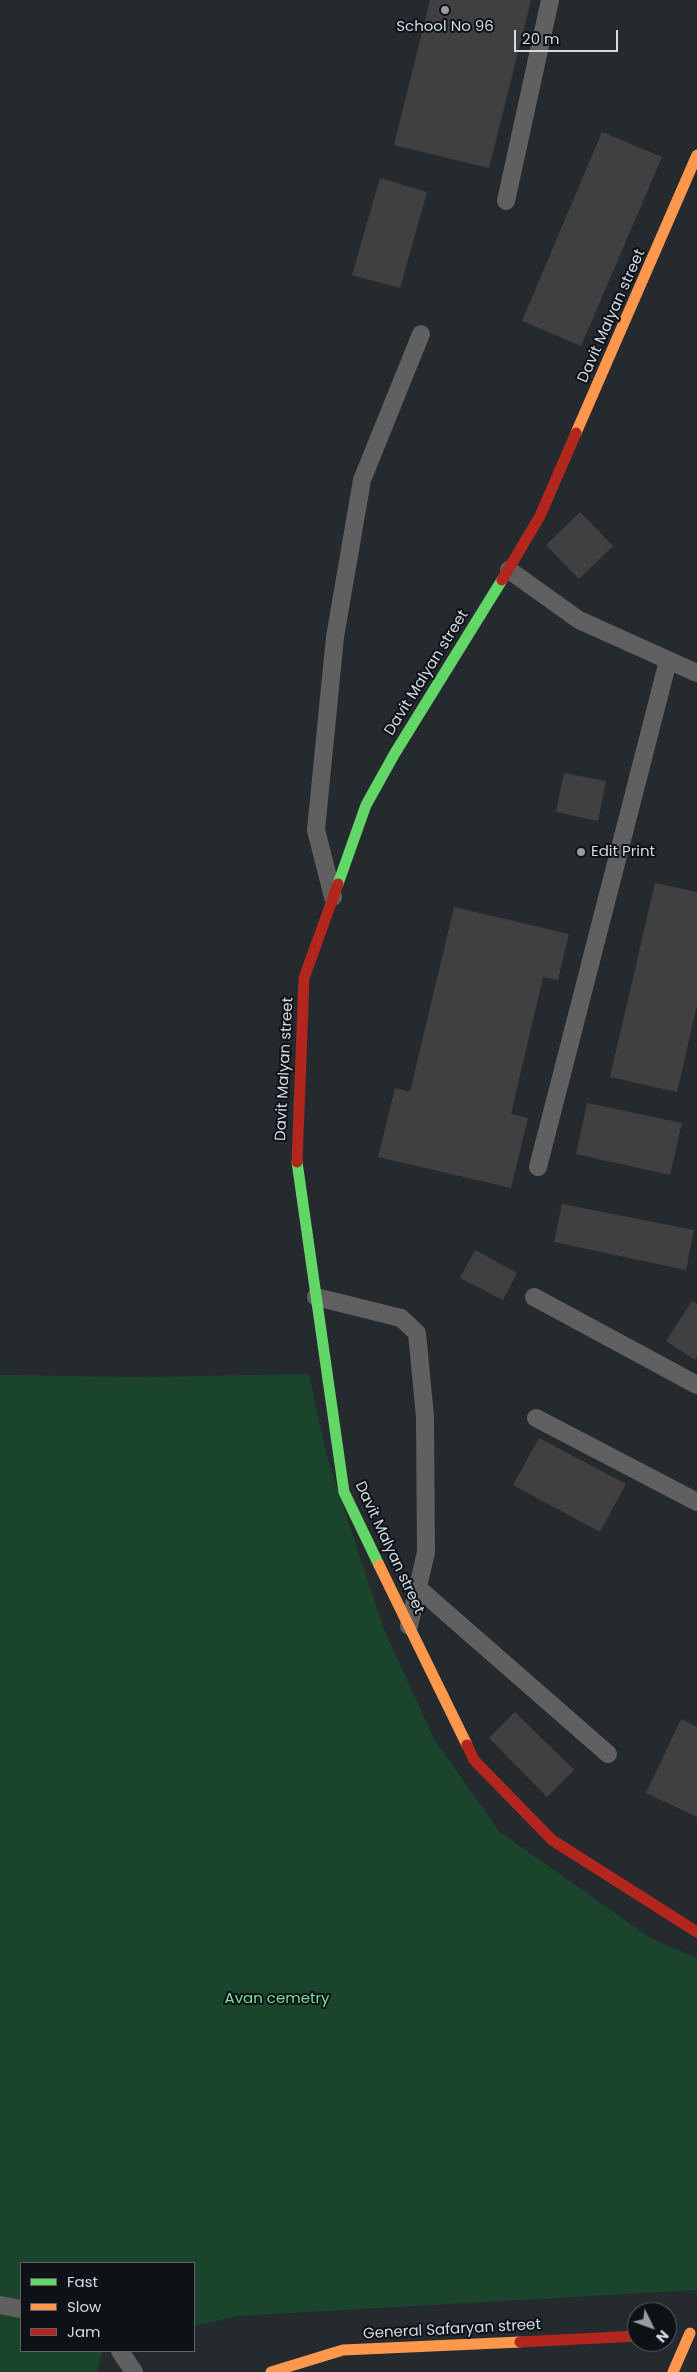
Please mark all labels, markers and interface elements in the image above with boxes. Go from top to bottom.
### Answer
marker: School No 96 [439,4,451,16]
place label: School No 96 [396,18,494,36]
scale bar [517,20,621,52]
text: 20 m [522,28,560,49]
street label: Davit Malyan street [574,246,650,386]
street label: Davit Malyan street [381,607,473,739]
place label: Edit Print [591,843,655,861]
marker: Edit Print [575,846,587,858]
street label: Davit Malyan street [272,997,298,1141]
street label: Davit Malyan street [350,1479,428,1617]
park label: Avan cemetry [225,1990,329,2008]
legend [20,2262,195,2352]
text: Fast [67,2271,98,2292]
text: Slow [67,2296,101,2317]
north arrow [627,2302,677,2352]
street label: General Safaryan street [363,2316,541,2344]
text: Jam [67,2321,101,2342]
text: N [651,2326,673,2347]

